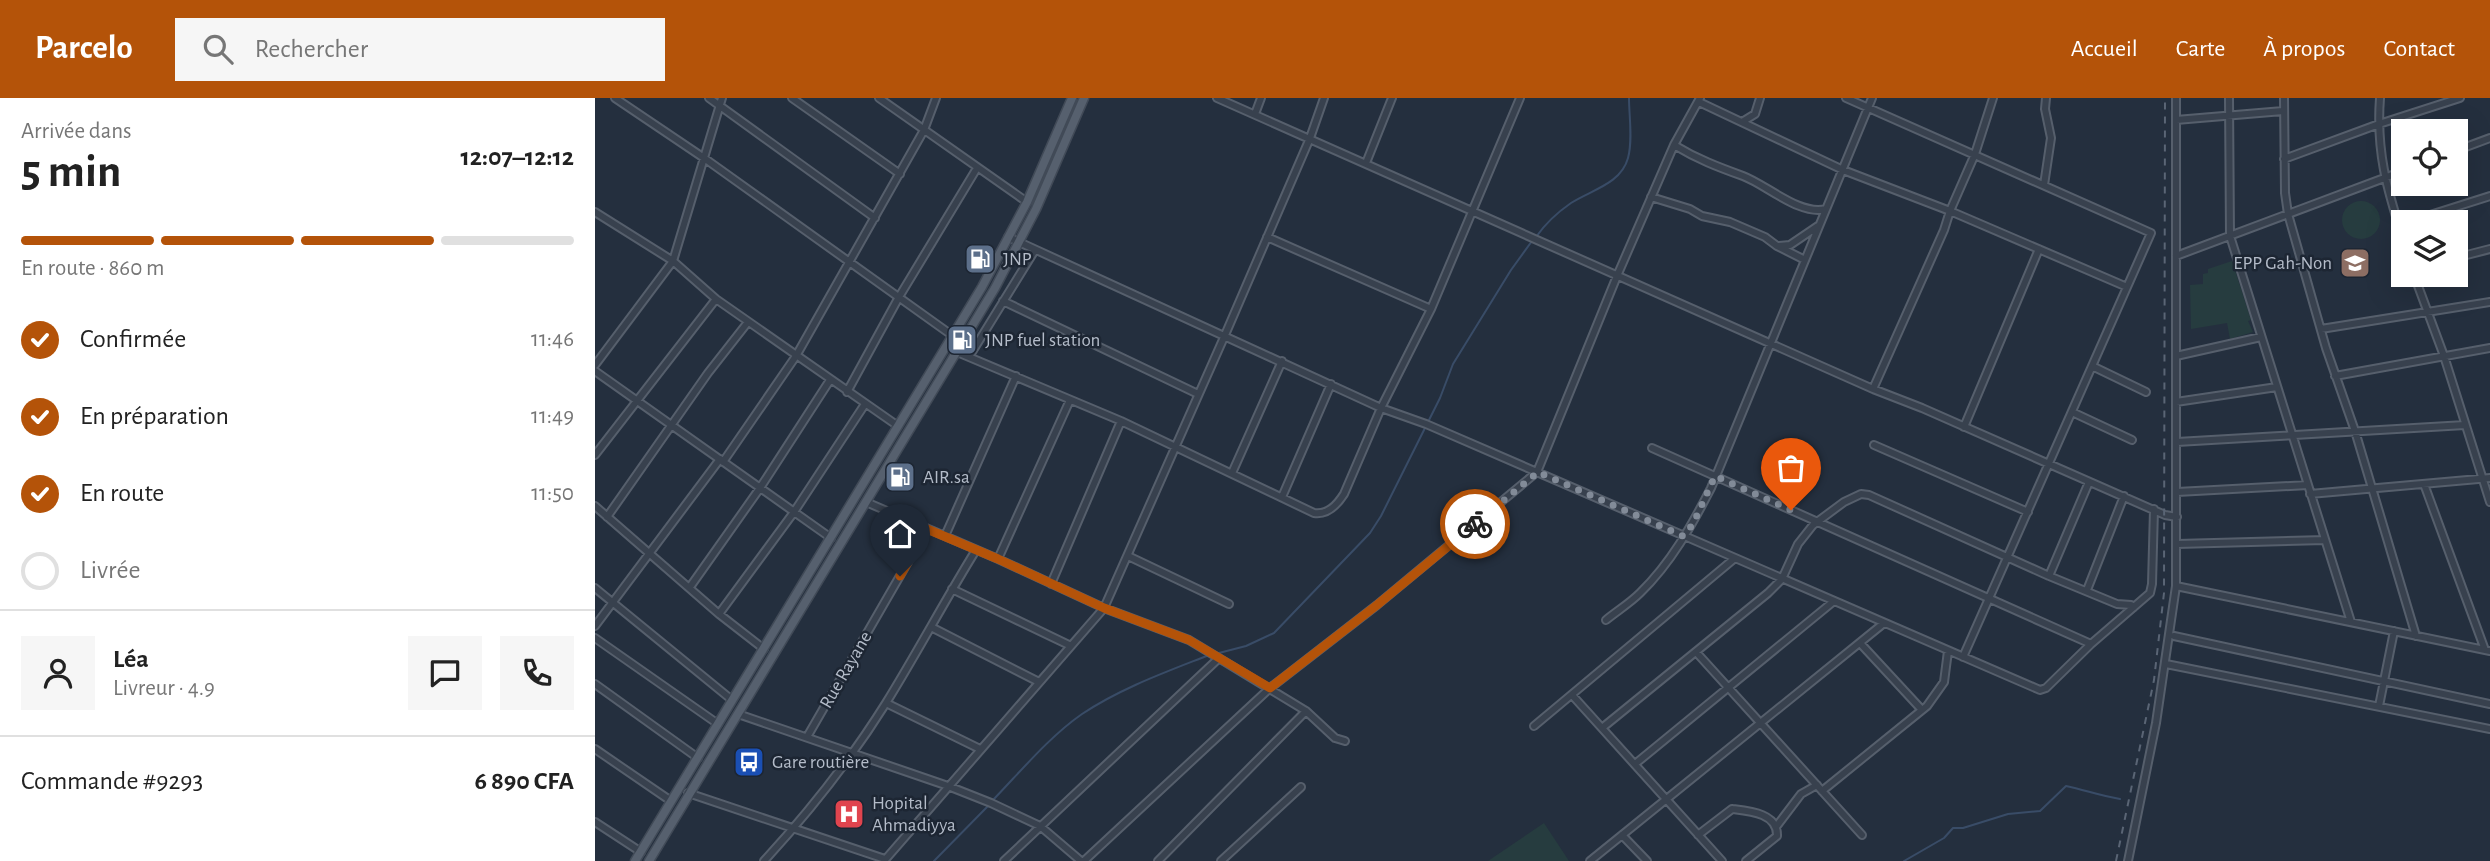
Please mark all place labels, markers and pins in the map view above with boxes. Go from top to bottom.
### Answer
fuel station icon: JNP [963,242,997,276]
school or university icon: EPP Gah-Non [2338,246,2372,280]
place label: JNP [1003,250,1032,269]
place label: EPP Gah-Non [2233,254,2332,273]
fuel station icon: JNP fuel station [945,323,979,357]
place label: JNP fuel station [985,331,1100,350]
pin [1761,438,1821,510]
fuel station icon: AIR.sa [883,460,917,494]
place label: AIR.sa [923,468,970,487]
pin [870,504,930,576]
bus stop icon: Gare routière [732,745,766,779]
place label: Gare routière [772,753,869,772]
place label: Hopital Ahmadiyya [872,794,956,835]
hospital icon: Hopital Ahmadiyya [832,797,866,831]

